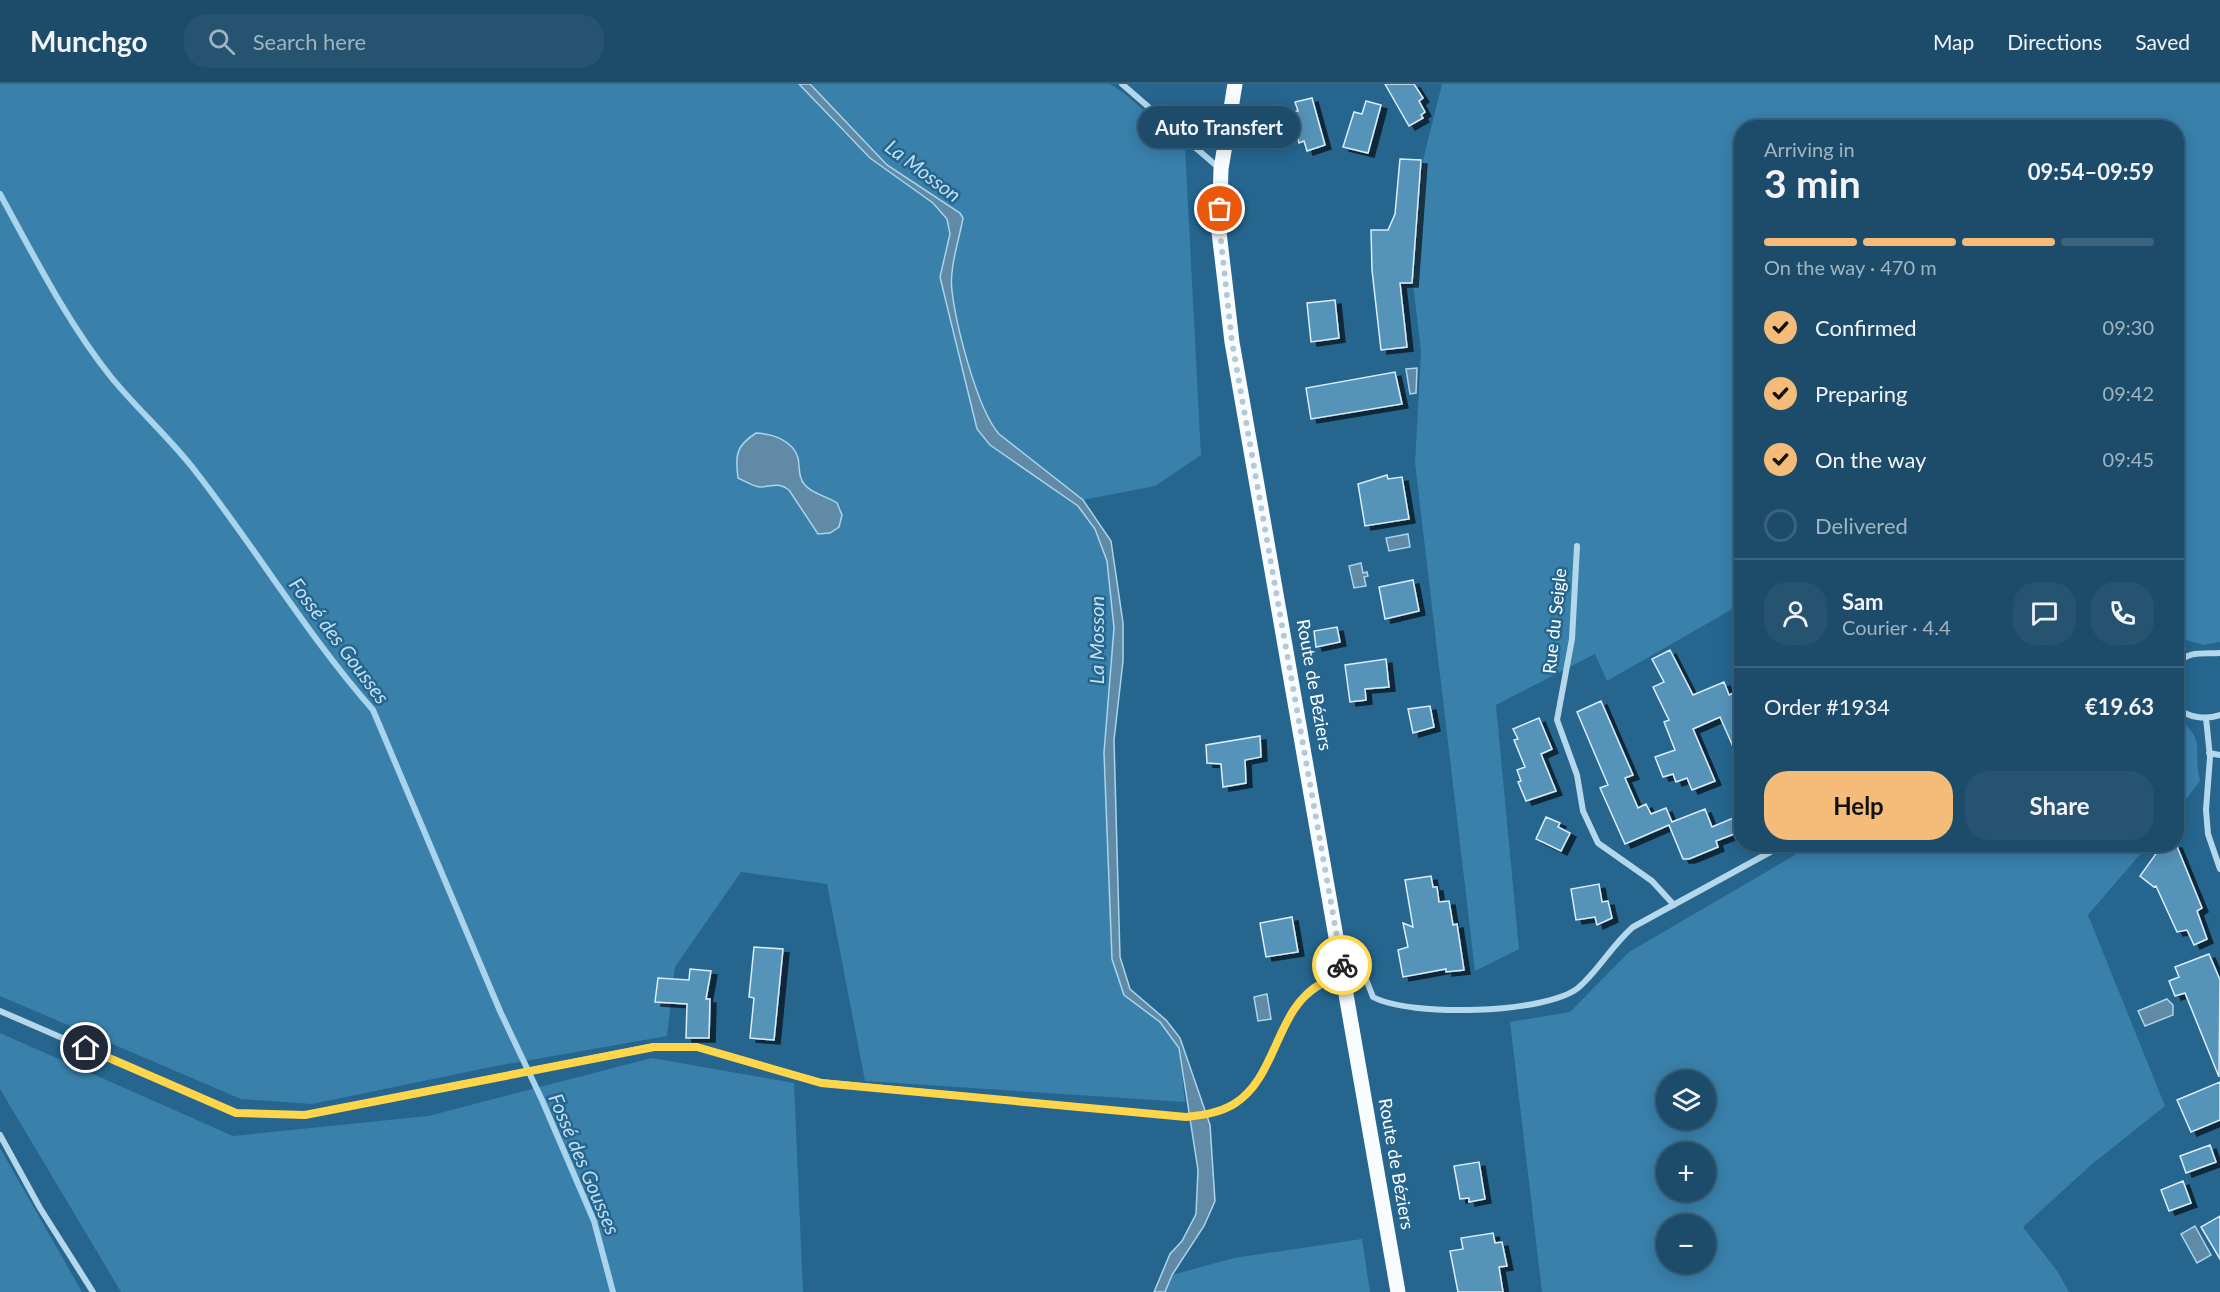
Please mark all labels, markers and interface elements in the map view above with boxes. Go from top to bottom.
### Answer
search box [184,14,604,68]
text: Munchgo [30,24,148,58]
icon: search [205,25,238,58]
text: Search here [253,28,366,55]
text: Map [1933,29,1974,54]
text: Directions [2007,29,2102,54]
text: Saved [2135,29,2190,54]
callout: Auto Transfert [1139,107,1301,149]
text: Auto Transfert [1155,115,1283,139]
water label: La Mosson [881,134,966,206]
text: Arriving in [1764,137,1855,161]
text: 09:54–09:59 [2028,158,2154,185]
text: 3 min [1764,160,1861,206]
pin [1194,183,1245,234]
icon: bag [1203,192,1236,225]
text: On the way · 470 m [1764,255,1937,279]
icon: check [1764,311,1797,344]
text: Confirmed [1815,314,1917,341]
text: 09:30 [2103,315,2154,339]
icon: check [1764,377,1797,410]
text: Preparing [1815,380,1907,407]
text: 09:42 [2103,381,2154,405]
icon: check [1764,443,1797,476]
text: On the way [1815,446,1926,473]
text: 09:45 [2103,447,2154,471]
text: Delivered [1815,512,1908,539]
street label: Rue du Seigle [1538,567,1571,675]
water label: Fossé des Gousses [285,573,395,708]
button: person [1764,582,1827,645]
button: chat [2013,582,2076,645]
button: phone [2091,582,2154,645]
text: Sam [1842,588,1884,615]
water label: La Mosson [1084,596,1108,684]
text: Courier · 4.4 [1842,615,1951,639]
street label: Route de Béziers [1293,617,1337,752]
text: Order #1934 [1764,693,1890,720]
text: €19.63 [2085,693,2154,720]
button: Help [1764,771,1953,840]
button: Share [1965,771,2154,840]
courier [1312,935,1372,995]
icon: bike [1326,949,1359,982]
pin [60,1022,111,1073]
icon: home [69,1031,102,1064]
map controls [1656,1070,1716,1274]
button: layers [1656,1070,1716,1130]
water label: Fossé des Gousses [544,1089,626,1238]
street label: Route de Béziers [1375,1096,1419,1231]
button: + [1656,1142,1716,1202]
button: − [1656,1214,1716,1274]

